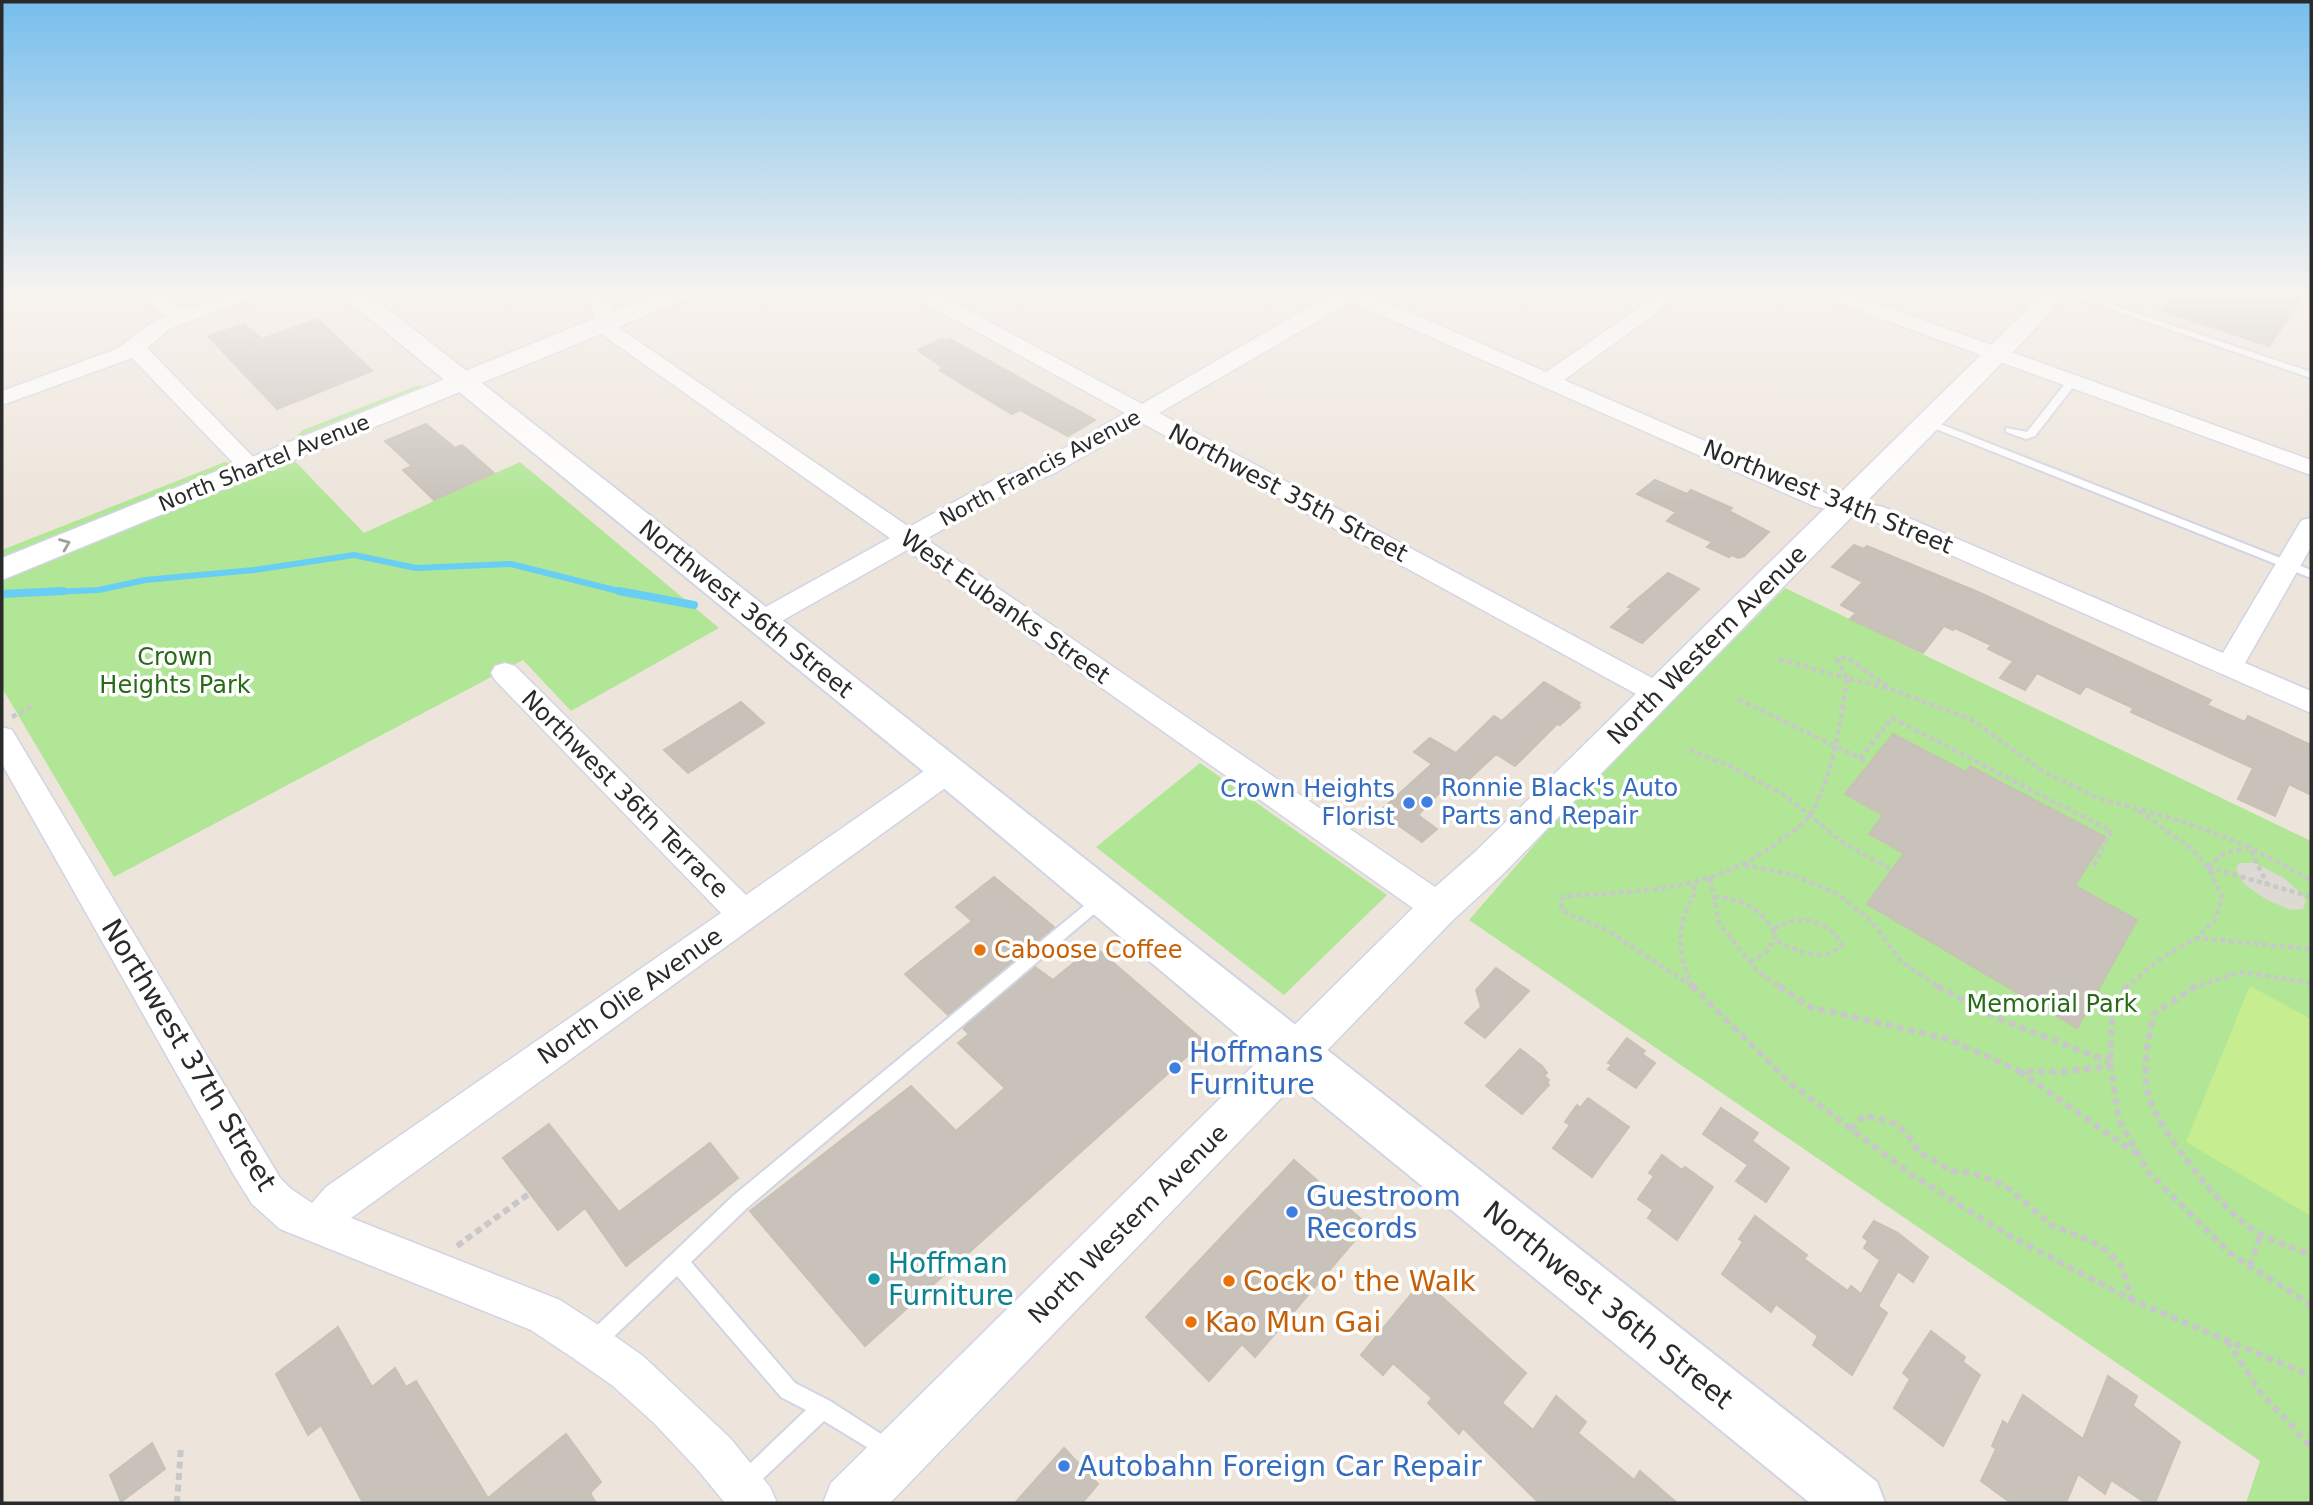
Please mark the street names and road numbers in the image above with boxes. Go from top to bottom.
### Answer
street label: North Francis Avenue [936,405,1144,531]
street label: North Shartel Avenue [155,410,373,516]
street label: Northwest 35th Street [1164,418,1412,568]
street label: Northwest 34th Street [1699,434,1957,560]
street label: Northwest 36th Street [634,514,858,704]
street label: West Eubanks Street [895,524,1115,690]
street label: North Western Avenue [1602,540,1812,750]
street label: Northwest 36th Terrace [516,685,734,903]
street label: Northwest 37th Street [95,913,283,1197]
street label: North Olie Avenue [532,922,728,1070]
street label: North Western Avenue [1023,1119,1233,1329]
street label: Northwest 36th Street [1477,1194,1739,1416]

